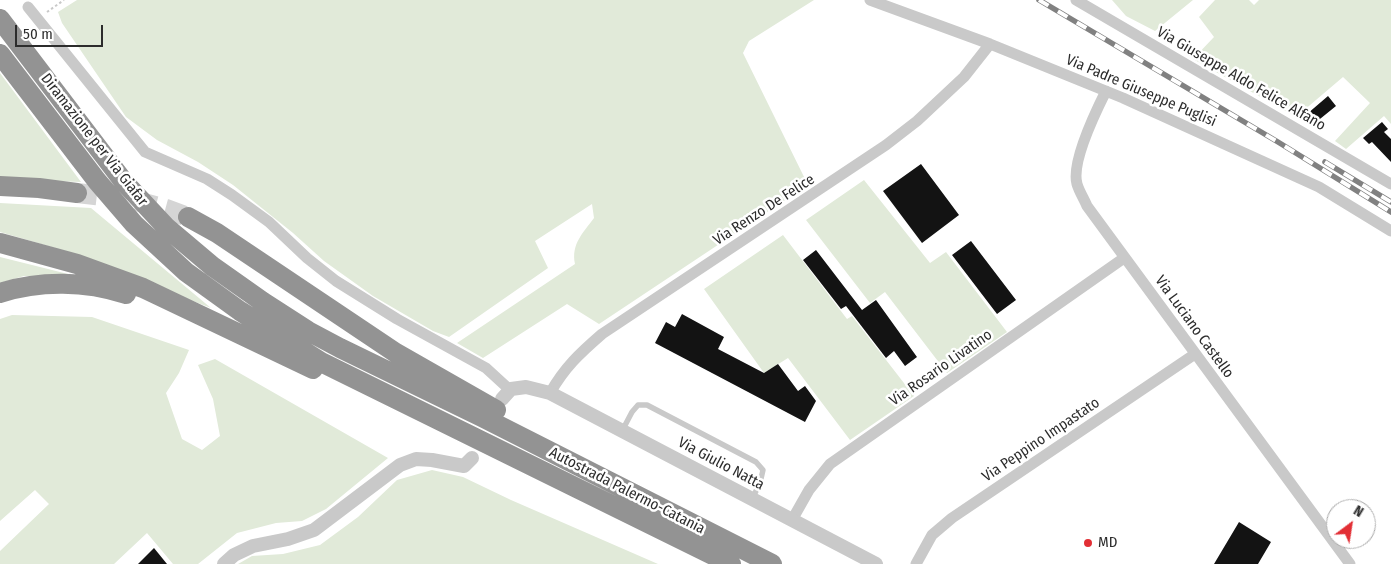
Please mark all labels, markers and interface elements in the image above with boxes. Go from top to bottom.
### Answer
scale bar [18,15,105,47]
street label: Via Giuseppe Aldo Felice Alfano [1153,23,1329,135]
text: 50 m [23,25,53,43]
street label: Via Padre Giuseppe Puglisi [1063,51,1219,131]
street label: Diramazione per Via Giafar [37,70,151,210]
street label: Via Renzo De Felice [710,171,818,249]
street label: Via Luciano Castello [1151,272,1237,382]
street label: Via Rosario Livatino [886,326,996,410]
street label: Via Peppino Impastato [979,394,1103,486]
street label: Via Giulio Natta [675,434,767,494]
street label: Autostrada Palermo-Catania [546,444,708,538]
north arrow [1326,499,1376,549]
text: N [1350,502,1366,521]
place label: MD [1098,534,1117,552]
marker: MD [1082,537,1094,549]

